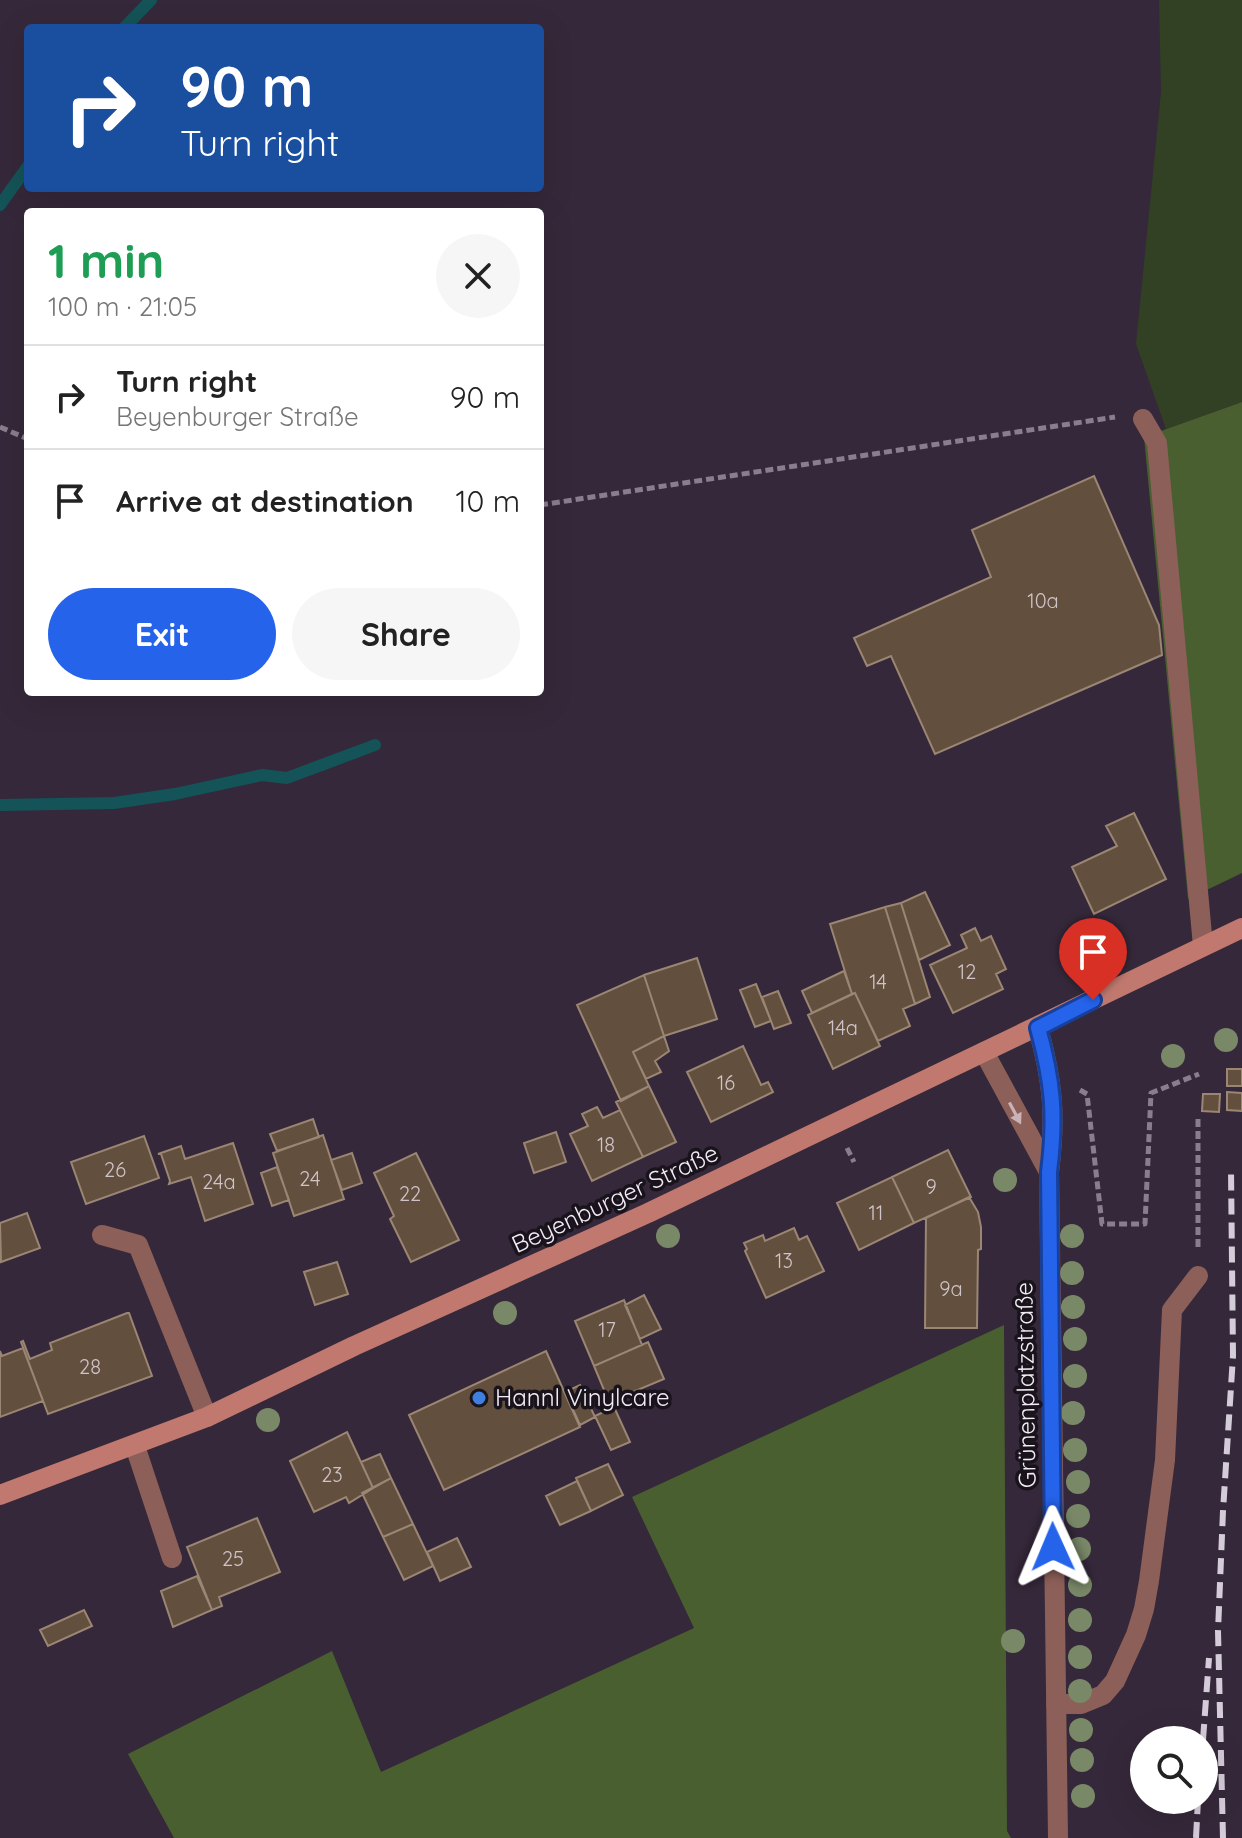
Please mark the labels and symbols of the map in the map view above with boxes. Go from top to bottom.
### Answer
house number: 10a [1027,588,1059,613]
pin [1059,918,1127,1000]
house number: 12 [958,959,976,984]
house number: 14 [869,969,887,994]
house number: 14a [828,1015,858,1040]
house number: 16 [717,1070,735,1095]
one-way arrow [1008,1101,1022,1124]
house number: 18 [597,1132,615,1157]
street label: Beyenburger Straße [507,1137,722,1259]
house number: 26 [104,1157,126,1182]
house number: 24 [299,1166,321,1191]
house number: 24a [202,1169,236,1194]
house number: 9 [925,1174,937,1199]
house number: 22 [399,1181,421,1206]
house number: 11 [869,1200,883,1225]
house number: 13 [775,1248,793,1273]
house number: 9a [939,1276,963,1301]
street label: Grünenplatzstraße [1008,1282,1042,1488]
house number: 17 [598,1317,616,1342]
house number: 28 [79,1354,101,1379]
place label: Hannl Vinylcare [495,1382,670,1412]
marker: Hannl Vinylcare [470,1389,488,1407]
house number: 23 [321,1462,343,1487]
position arrow [1011,1505,1095,1589]
house number: 25 [222,1546,244,1571]

